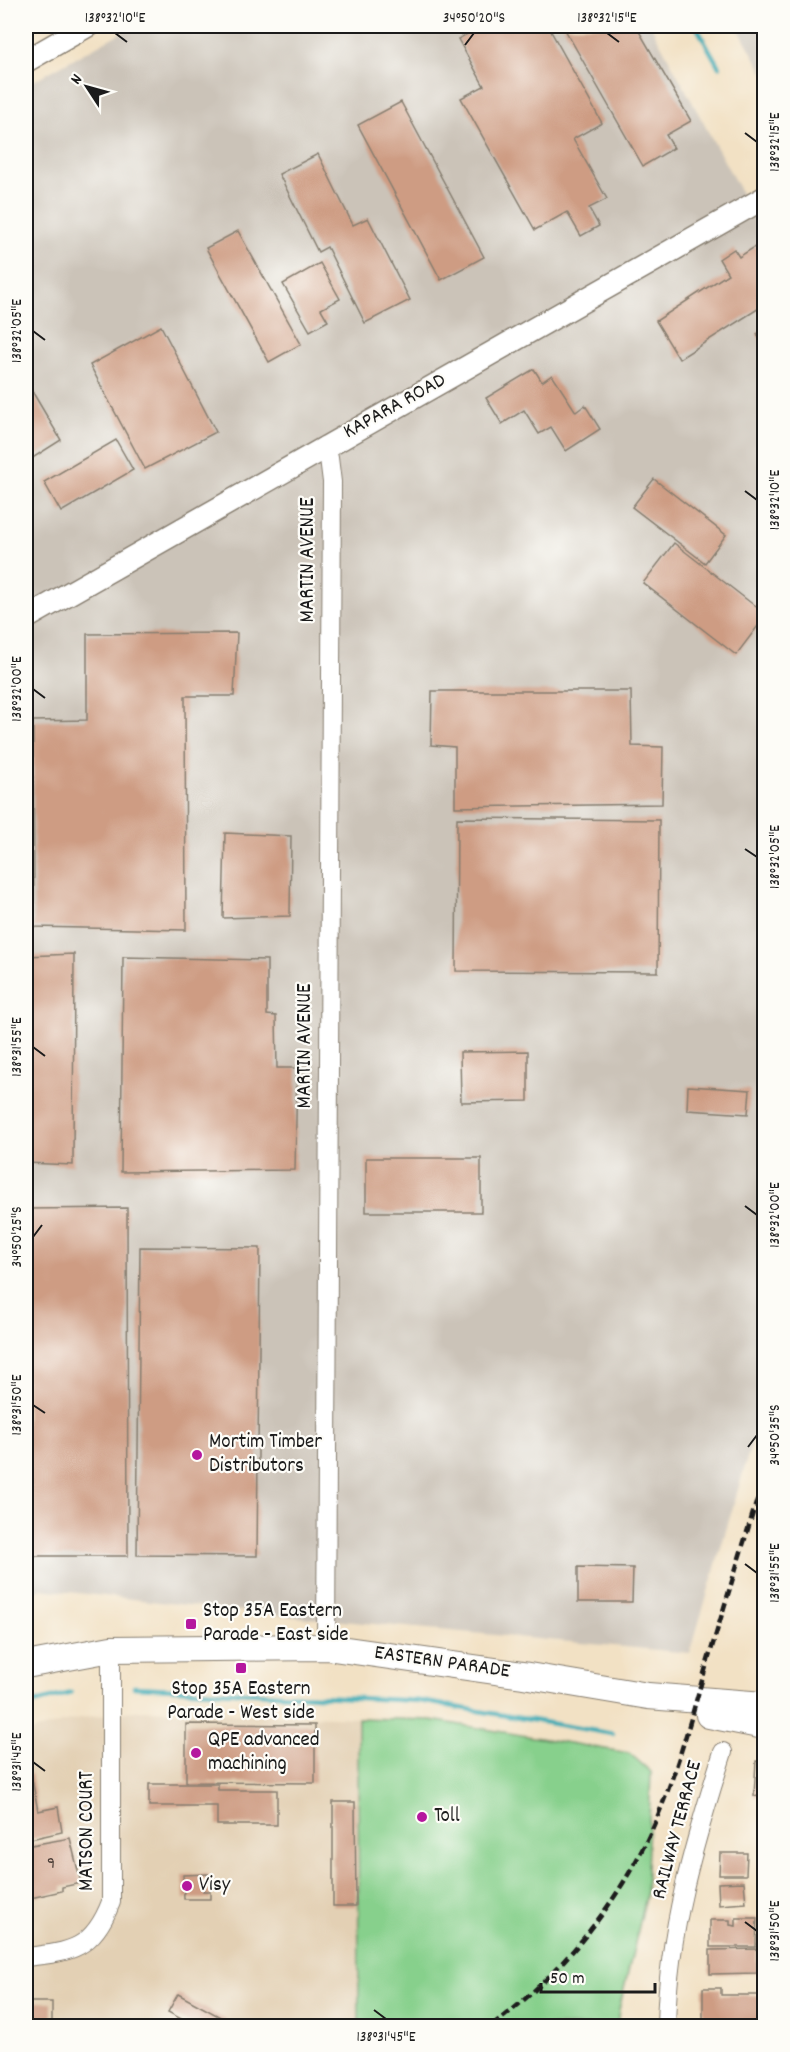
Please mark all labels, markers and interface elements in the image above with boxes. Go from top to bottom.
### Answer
text: 138°32'10"E [85,8,145,30]
text: 34°50'20"S [443,8,505,30]
text: 138°32'15"E [577,8,637,30]
north arrow [57,57,117,117]
text: N [65,70,89,90]
text: 138°32'15"E [765,112,787,172]
text: 138°32'05"E [7,299,29,363]
street label: KAPARA ROAD [338,366,452,448]
text: 138°32'10"E [765,470,787,530]
street label: MARTIN AVENUE [294,497,324,623]
text: 138°32'00"E [7,656,29,722]
text: 138°32'05"E [765,825,787,889]
street label: MARTIN AVENUE [291,983,321,1109]
text: 138°31'55"E [7,1017,29,1077]
text: 138°32'00"E [765,1182,787,1248]
text: 34°50'25"S [7,1206,29,1268]
text: 138°31'50"E [7,1374,29,1435]
text: 34°50'35"S [765,1404,787,1466]
place label: Mortim Timber Distributors [209,1428,322,1482]
marker: Mortim Timber Distributors [190,1448,204,1462]
text: 138°31'55"E [765,1543,787,1603]
place label: Stop 35A Eastern Parade - East side [203,1597,348,1651]
marker: Stop 35A Eastern Parade - East side [184,1617,198,1631]
street label: EASTERN PARADE [372,1639,512,1687]
marker: Stop 35A Eastern Parade - West side [234,1661,248,1675]
place label: Stop 35A Eastern Parade - West side [167,1675,315,1729]
place label: QPE advanced machining [208,1726,320,1780]
text: 138°31'45"E [7,1732,29,1792]
marker: QPE advanced machining [189,1746,203,1760]
street label: RAILWAY TERRACE [645,1757,711,1903]
street label: MATSON COURT [73,1770,103,1891]
place label: Toll [434,1802,460,1832]
marker: Toll [415,1810,429,1824]
house number: 9 [47,1852,55,1877]
place label: Visy [199,1871,231,1901]
marker: Visy [180,1879,194,1893]
text: 138°31'50"E [765,1900,787,1961]
scale bar [541,1956,655,1994]
text: 50 m [550,1967,585,1992]
text: 138°31'45"E [357,2027,416,2049]

